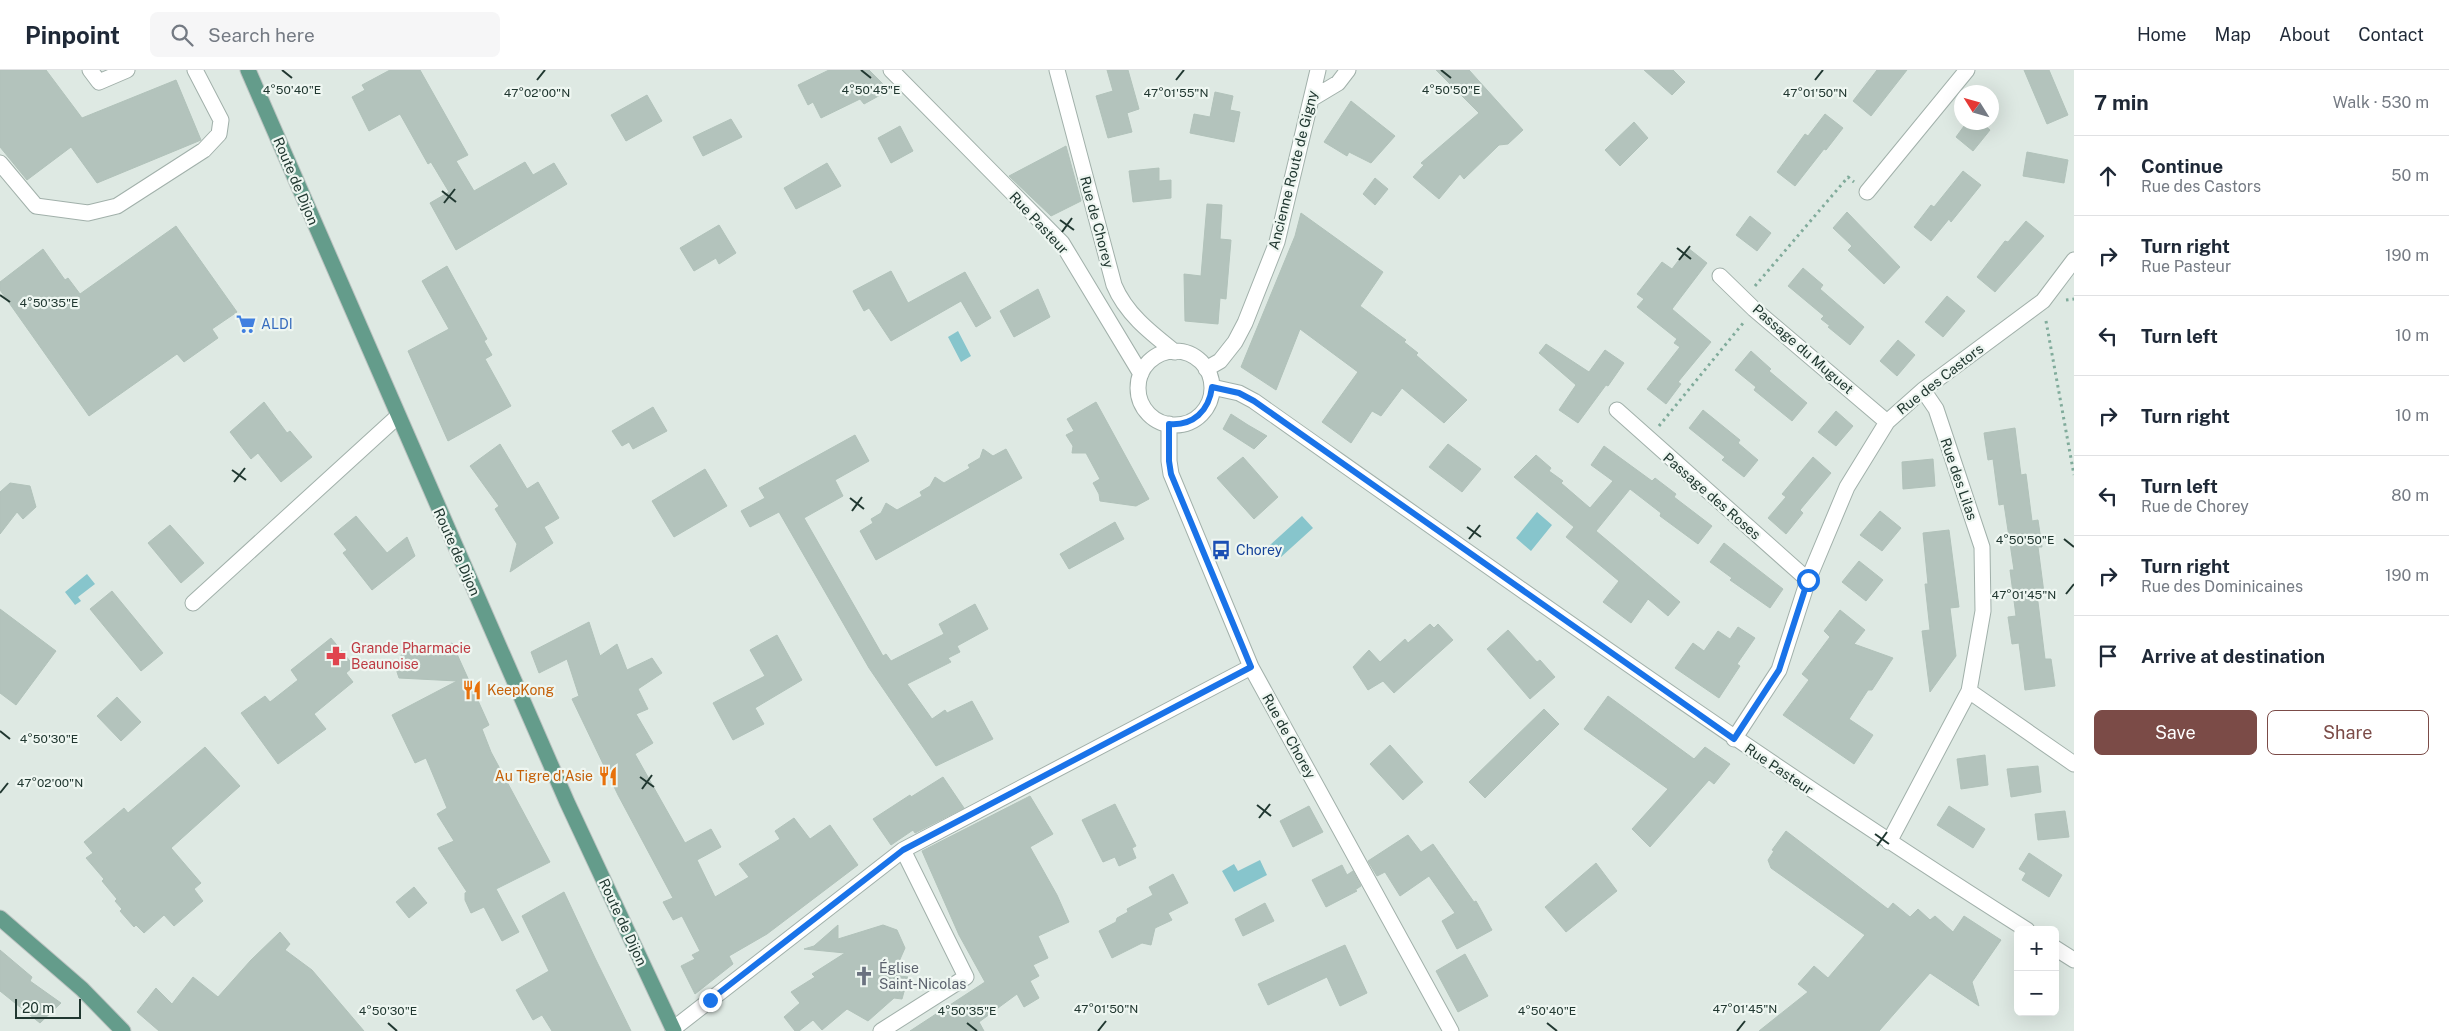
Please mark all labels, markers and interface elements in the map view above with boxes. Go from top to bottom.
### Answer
search box [150,12,500,57]
text: Pinpoint [25,21,120,49]
icon: search [168,21,196,49]
text: Search here [208,24,315,46]
text: Home [2137,24,2187,45]
text: Map [2215,24,2251,45]
text: About [2279,24,2330,45]
text: Contact [2358,24,2424,45]
text: 4°50'40"E [263,83,321,97]
text: 4°50'45"E [842,83,900,97]
text: 4°50'50"E [1422,83,1480,97]
north arrow [1954,85,1999,130]
text: 47°02'00"N [504,86,570,100]
text: 47°01'55"N [1143,86,1209,100]
text: 47°01'50"N [1783,86,1847,100]
street label: Ancienne Route de Gigny [1265,88,1321,251]
text: 7 min [2094,90,2149,115]
text: Walk · 530 m [2333,93,2429,112]
street label: Route de Dijon [270,135,322,227]
text: Continue [2141,155,2223,177]
icon: ahead [2094,162,2122,190]
text: 50 m [2391,166,2429,185]
street label: Rue de Chorey [1077,174,1117,270]
text: Rue des Castors [2141,177,2261,196]
street label: Rue Pasteur [1006,189,1072,257]
text: Turn right [2141,235,2230,257]
icon: right [2094,242,2122,270]
text: 190 m [2385,246,2429,265]
text: Rue Pasteur [2141,257,2231,276]
text: 4°50'35"E [20,296,78,310]
street label: Passage du Muguet [1749,301,1857,397]
supermarket icon: ALDI [235,313,257,335]
place label: ALDI [261,316,293,332]
icon: left [2094,322,2122,350]
text: Turn left [2141,325,2218,347]
text: 10 m [2395,326,2429,345]
street label: Rue des Castors [1894,340,1986,418]
icon: right [2094,402,2122,430]
text: Turn right [2141,405,2230,427]
text: 10 m [2395,406,2429,425]
street label: Rue des Lilas [1937,436,1981,522]
street label: Passage des Roses [1660,449,1764,543]
text: Turn left [2141,475,2218,497]
icon: left [2094,482,2122,510]
text: 80 m [2391,486,2429,505]
text: Rue de Chorey [2141,497,2249,516]
street label: Route de Dijon [431,506,483,598]
text: 4°50'50"E [1996,533,2054,547]
bus stop icon: Chorey [1210,539,1232,561]
place label: Chorey [1236,542,1283,558]
text: Turn right [2141,555,2230,577]
icon: right [2094,562,2122,590]
text: 190 m [2385,566,2429,585]
route start [1797,569,1820,592]
text: Rue des Dominicaines [2141,577,2303,596]
text: 47°01'45"N [1992,588,2056,602]
place label: Grande Pharmacie Beaunoise [351,640,471,672]
icon: arrive [2094,642,2122,670]
pharmacy icon: Grande Pharmacie Beaunoise [325,645,347,667]
text: Arrive at destination [2141,645,2325,667]
restaurant icon: KeepKong [461,679,483,701]
place label: KeepKong [487,682,554,698]
street label: Rue de Chorey [1259,691,1319,782]
button: Save [2094,710,2257,755]
button: Share [2267,710,2429,755]
text: 4°50'30"E [20,732,78,746]
street label: Rue Pasteur [1742,740,1816,798]
restaurant icon: Au Tigre d'Asie [597,765,619,787]
place label: Au Tigre d'Asie [495,768,593,784]
text: 47°02'00"N [17,776,83,790]
street label: Route de Dijon [596,876,650,968]
map controls [2014,926,2059,1016]
button: + [2014,926,2059,971]
place label: Église Saint-Nicolas [879,959,966,992]
church icon: Église Saint-Nicolas [853,965,875,987]
button: − [2014,971,2059,1016]
route end [699,989,722,1012]
scale bar [15,996,81,1019]
text: 20 m [22,1000,54,1016]
text: 47°01'50"N [1074,1002,1138,1016]
text: 47°01'45"N [1713,1002,1777,1016]
text: 4°50'30"E [359,1004,417,1018]
text: 4°50'35"E [938,1004,996,1018]
text: 4°50'40"E [1518,1004,1576,1018]

